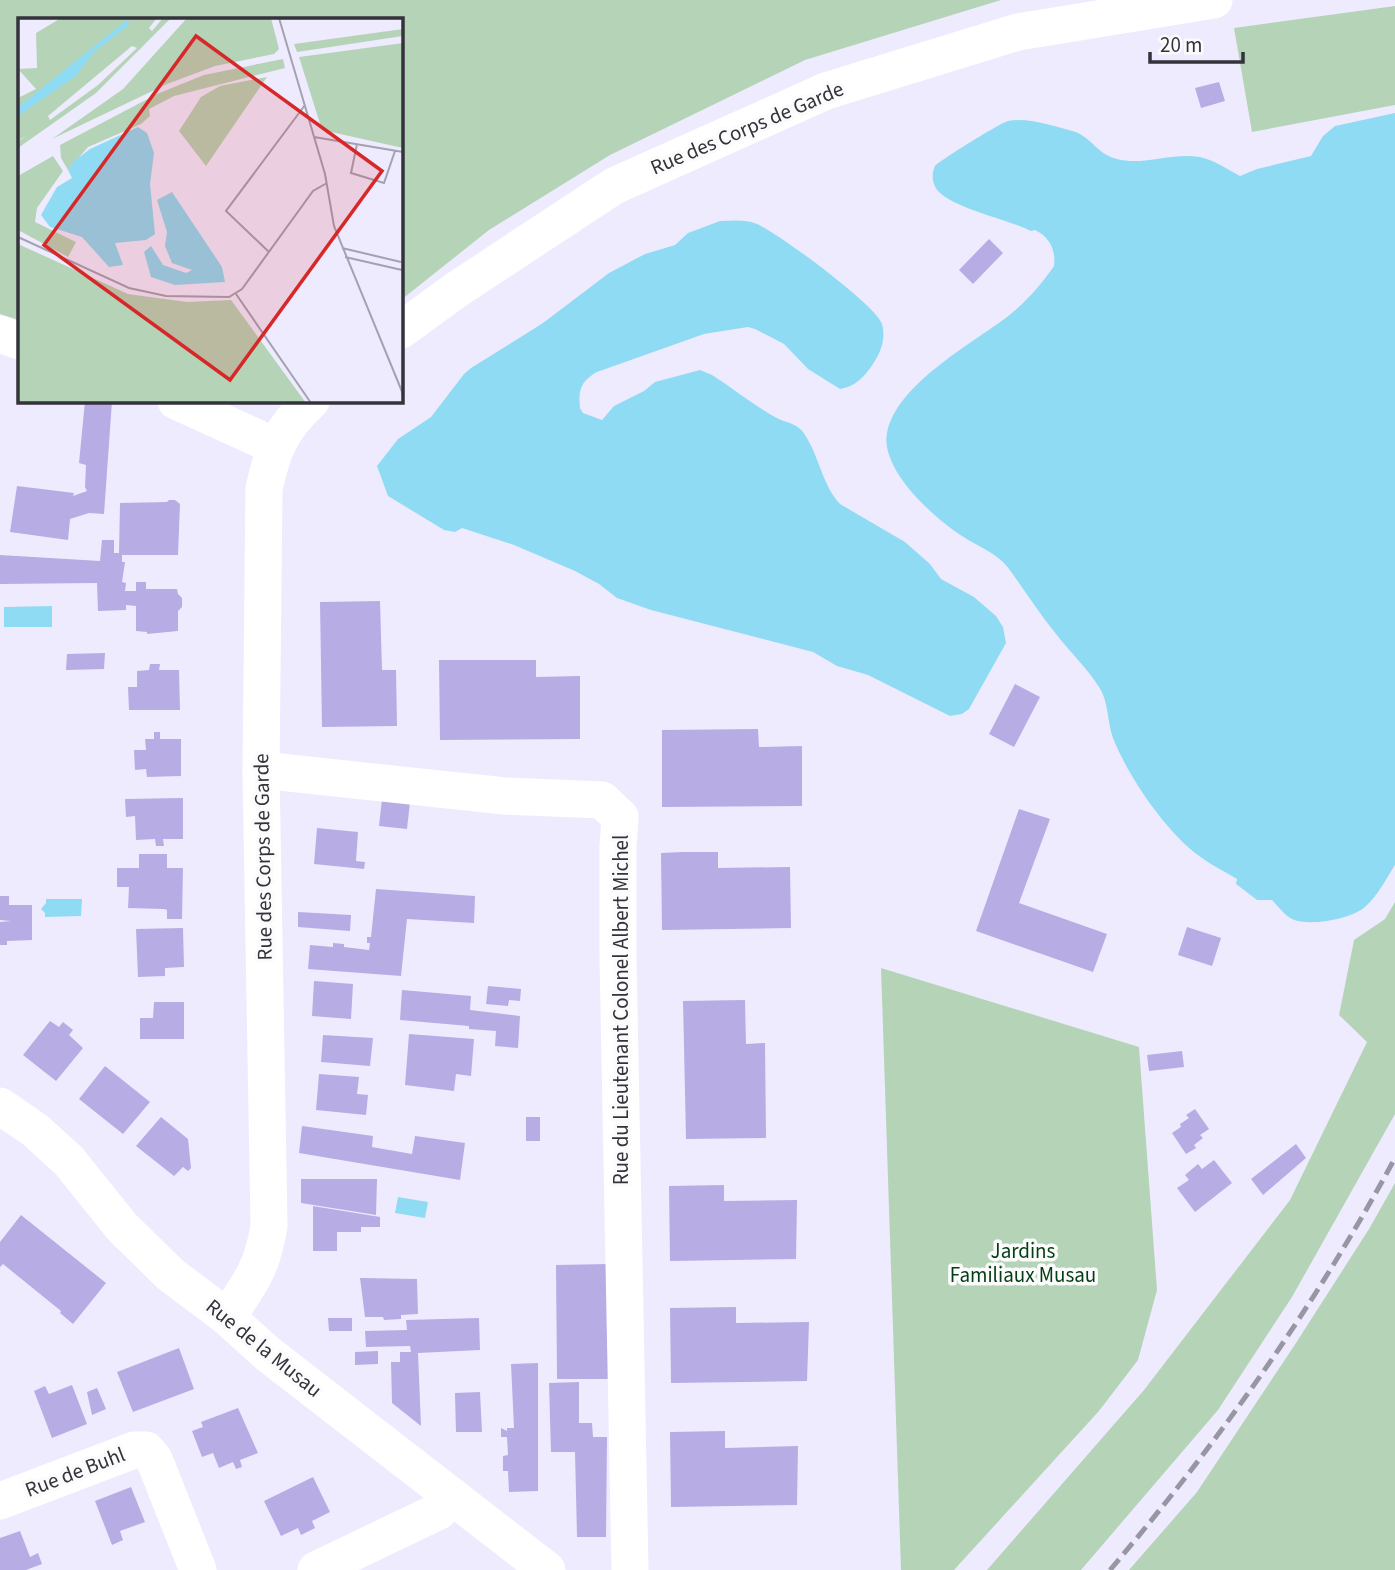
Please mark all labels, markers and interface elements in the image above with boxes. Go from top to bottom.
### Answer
inset map [18,18,402,402]
scale bar [1150,21,1243,65]
text: 20 m [1160,30,1202,60]
street label: Rue des Corps de Garde [646,74,848,182]
street label: Rue des Corps de Garde [246,753,280,961]
street label: Rue du Lieutenant Colonel Albert Michel [606,835,636,1185]
park label: Jardins Familiaux Musau [950,1236,1096,1290]
street label: Rue de la Musau [199,1292,329,1404]
street label: Rue de Buhl [21,1439,129,1505]

